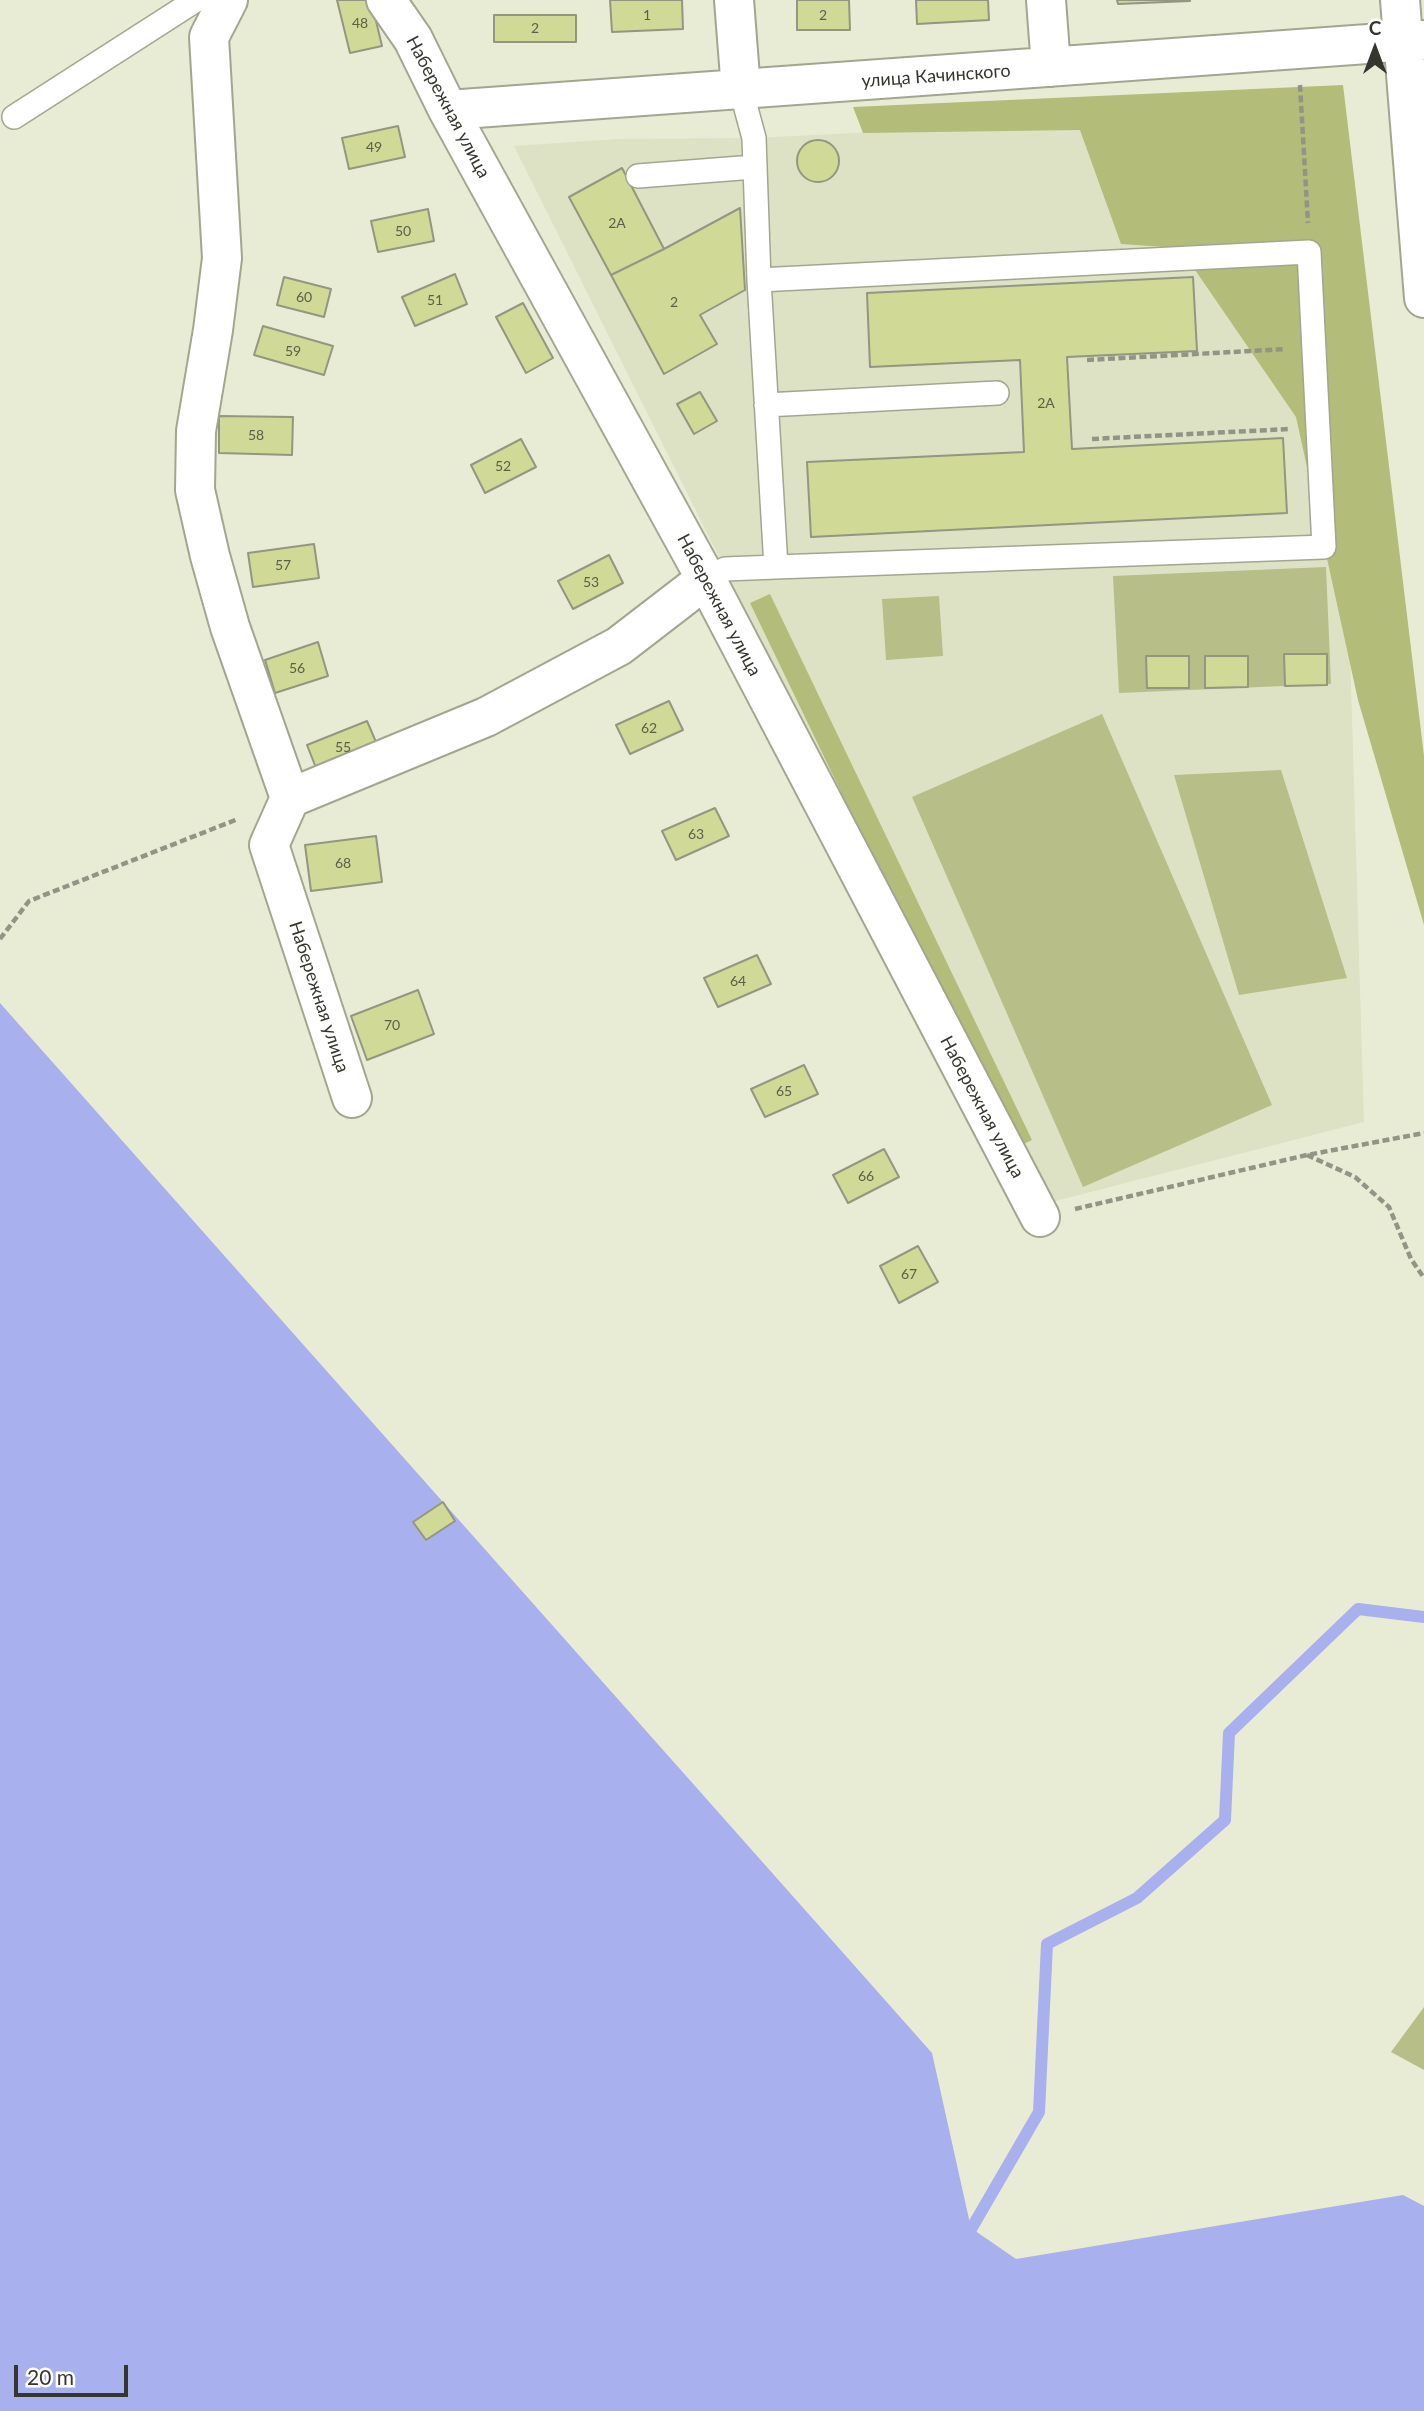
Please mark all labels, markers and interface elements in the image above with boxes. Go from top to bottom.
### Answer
house number: 1 [643,7,651,23]
house number: 2 [819,7,827,23]
north arrow [1340,14,1410,84]
house number: 48 [352,15,368,31]
text: С [1369,16,1381,39]
house number: 2 [531,20,539,36]
street label: Набережная улица [401,32,495,182]
street label: улица Качинского [861,60,1011,92]
house number: 49 [366,139,382,155]
house number: 2А [608,215,626,231]
house number: 50 [395,223,411,239]
house number: 60 [296,289,312,305]
house number: 51 [427,292,443,308]
house number: 2 [670,294,678,310]
house number: 59 [285,343,301,359]
house number: 2А [1037,395,1055,411]
house number: 58 [248,427,264,443]
house number: 52 [495,458,511,474]
street label: Набережная улица [672,530,766,680]
house number: 57 [275,557,291,573]
house number: 53 [583,574,599,590]
house number: 56 [289,660,305,676]
house number: 62 [641,720,657,736]
house number: 55 [335,739,351,755]
house number: 63 [688,826,704,842]
house number: 68 [335,855,351,871]
street label: Набережная улица [284,919,354,1075]
house number: 64 [730,973,746,989]
house number: 70 [384,1017,400,1033]
street label: Набережная улица [935,1032,1029,1182]
house number: 65 [776,1083,792,1099]
house number: 66 [858,1168,874,1184]
house number: 67 [901,1266,917,1282]
scale bar [18,2352,131,2396]
text: 20 m [27,2364,74,2389]

